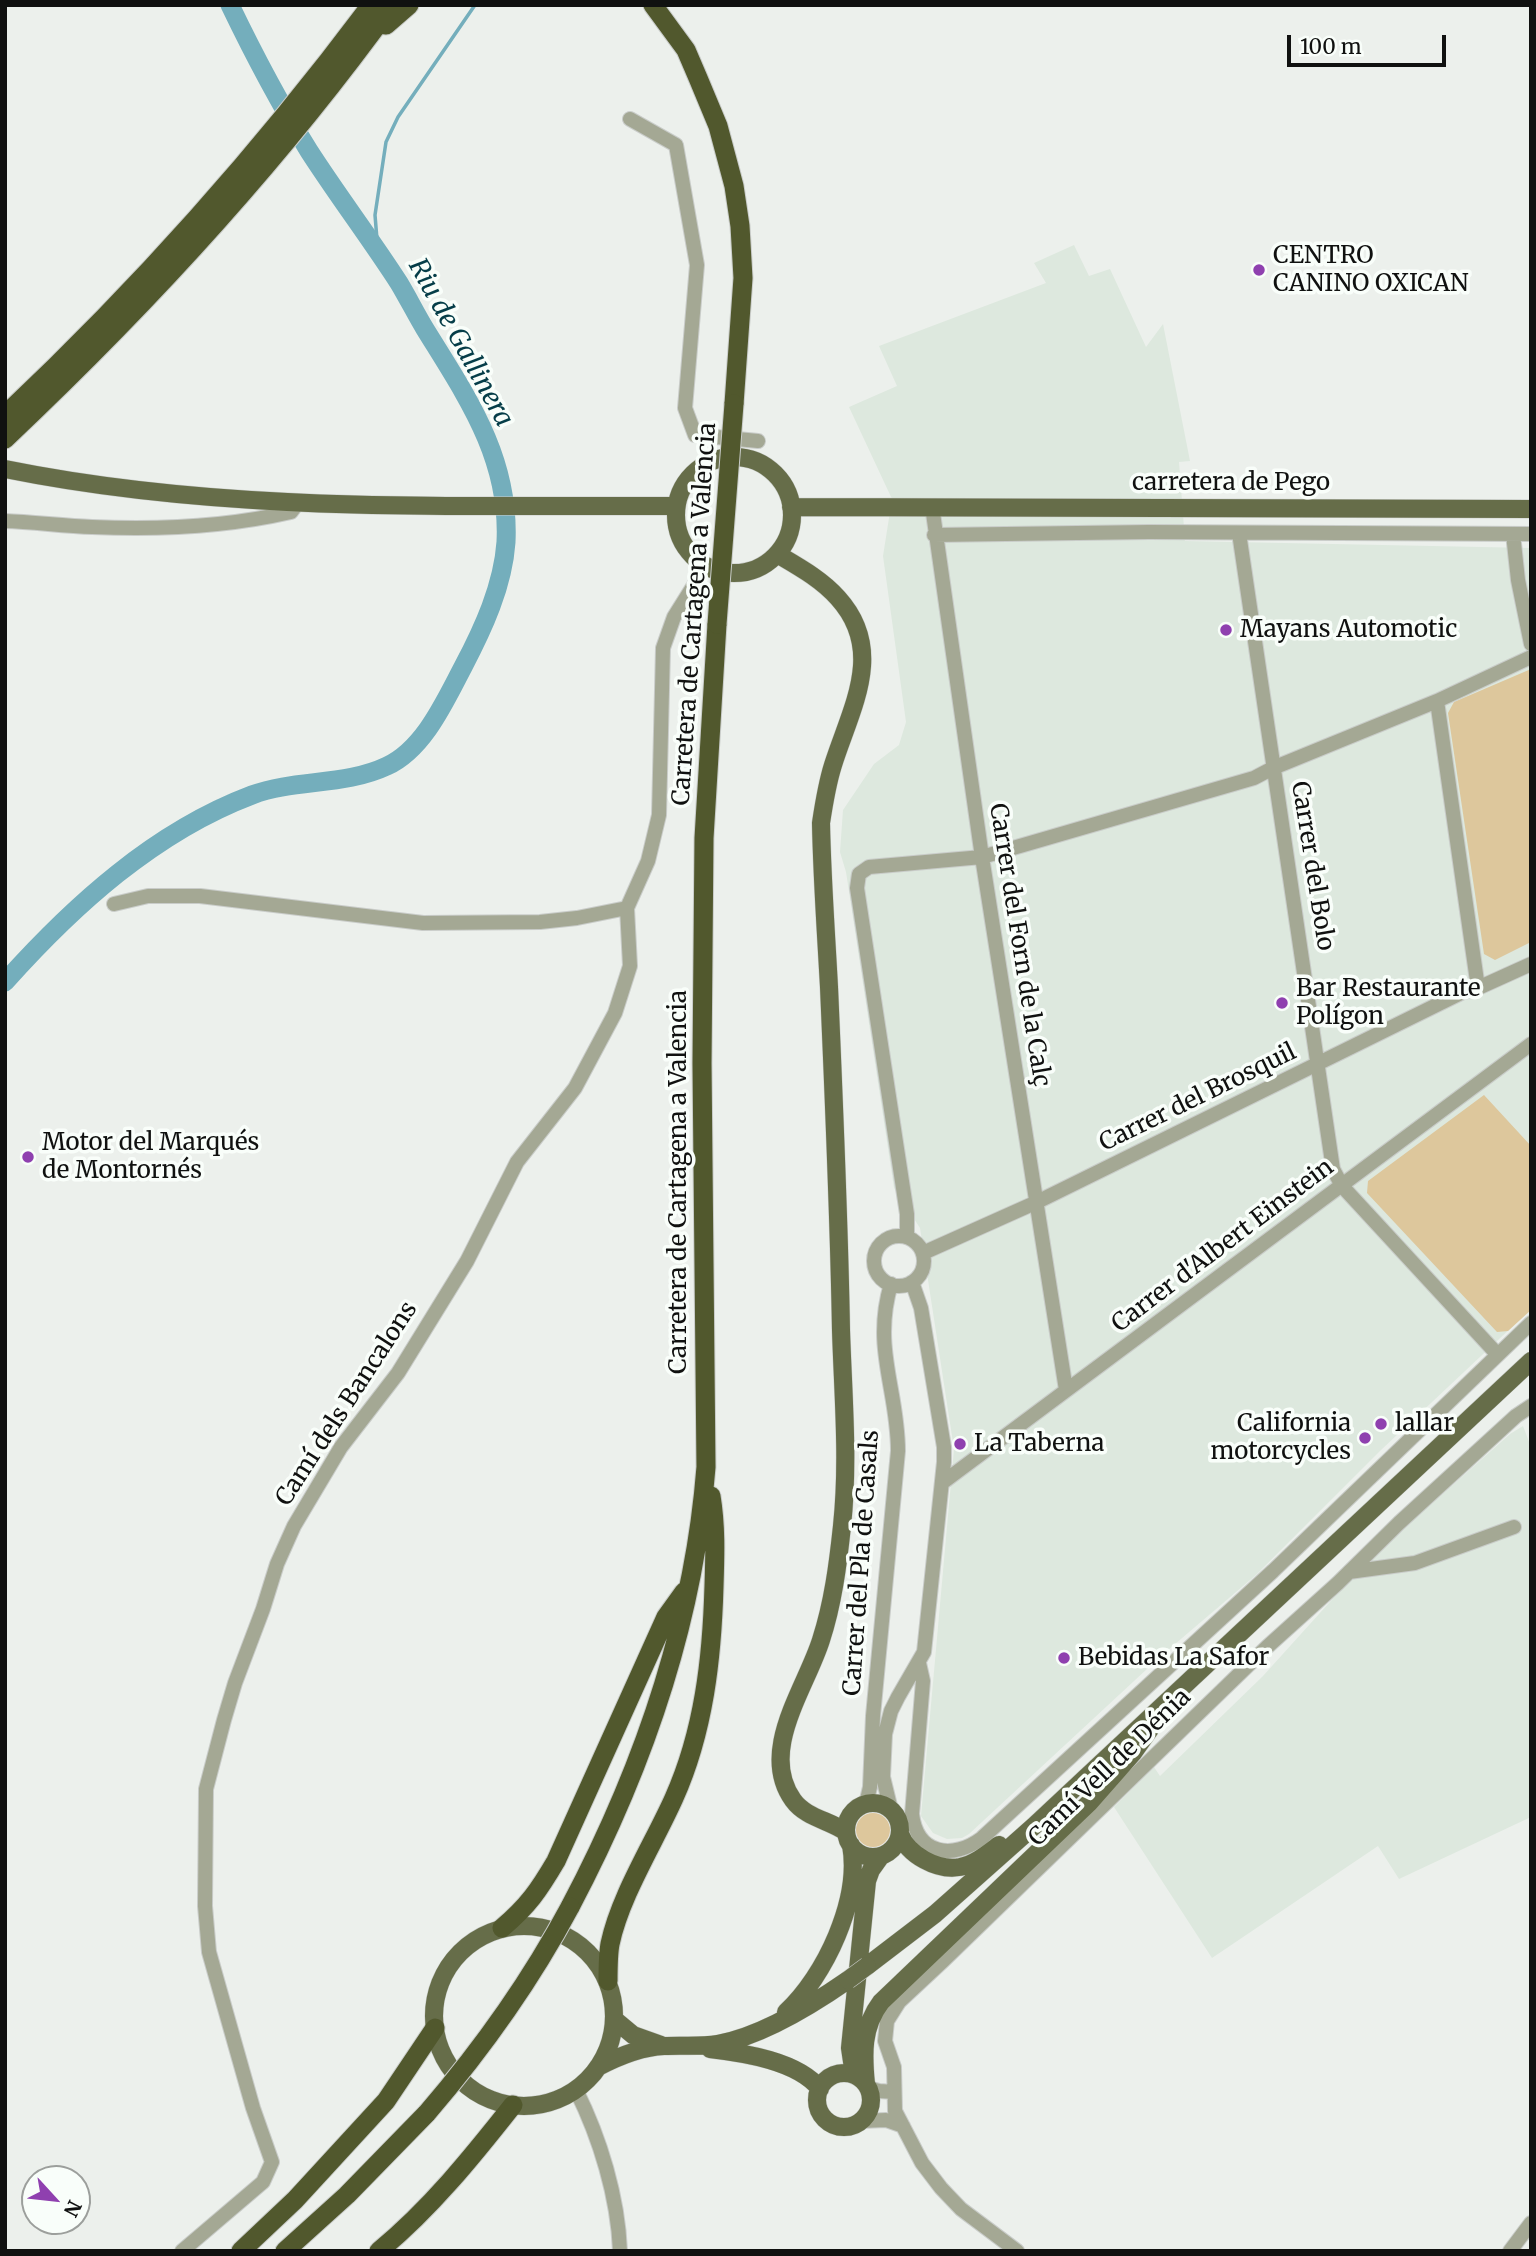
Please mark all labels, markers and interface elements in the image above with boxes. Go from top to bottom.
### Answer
scale bar [1291,21,1450,65]
text: 100 m [1300,33,1362,60]
place label: CENTRO CANINO OXICAN [1273,242,1469,298]
water label: Riu de Gallinera [401,254,519,432]
marker: CENTRO CANINO OXICAN [1251,262,1267,278]
street label: Carretera de Cartagena a Valencia [667,422,723,806]
street label: carretera de Pego [1132,469,1330,497]
place label: Mayans Automotic [1240,616,1457,644]
marker: Mayans Automotic [1218,622,1234,638]
street label: Carrer del Bolo [1284,779,1340,953]
street label: Carrer del Forn de la Calç [982,801,1056,1089]
place label: Bar Restaurante Polígon [1296,975,1480,1031]
street label: Carretera de Cartagena a Valencia [665,990,693,1374]
marker: Bar Restaurante Polígon [1274,995,1290,1011]
street label: Carrer del Brosquil [1095,1038,1301,1158]
place label: Motor del Marqués de Montornés [42,1129,259,1185]
marker: Motor del Marqués de Montornés [20,1149,36,1165]
street label: Carrer d'Albert Einstein [1106,1153,1340,1339]
street label: Camí dels Bancalons [270,1297,424,1511]
place label: California motorcycles [1211,1410,1351,1466]
place label: lallar [1395,1410,1454,1438]
marker: lallar [1373,1416,1389,1432]
street label: Carrer del Pla de Casals [838,1429,886,1697]
place label: La Taberna [974,1430,1104,1458]
marker: California motorcycles [1357,1430,1373,1446]
marker: La Taberna [952,1436,968,1452]
place label: Bebidas La Safor [1078,1644,1269,1672]
marker: Bebidas La Safor [1056,1650,1072,1666]
street label: Camí Vell de Dénia [1023,1683,1197,1853]
north arrow [21,2165,91,2235]
text: N [59,2196,87,2221]

